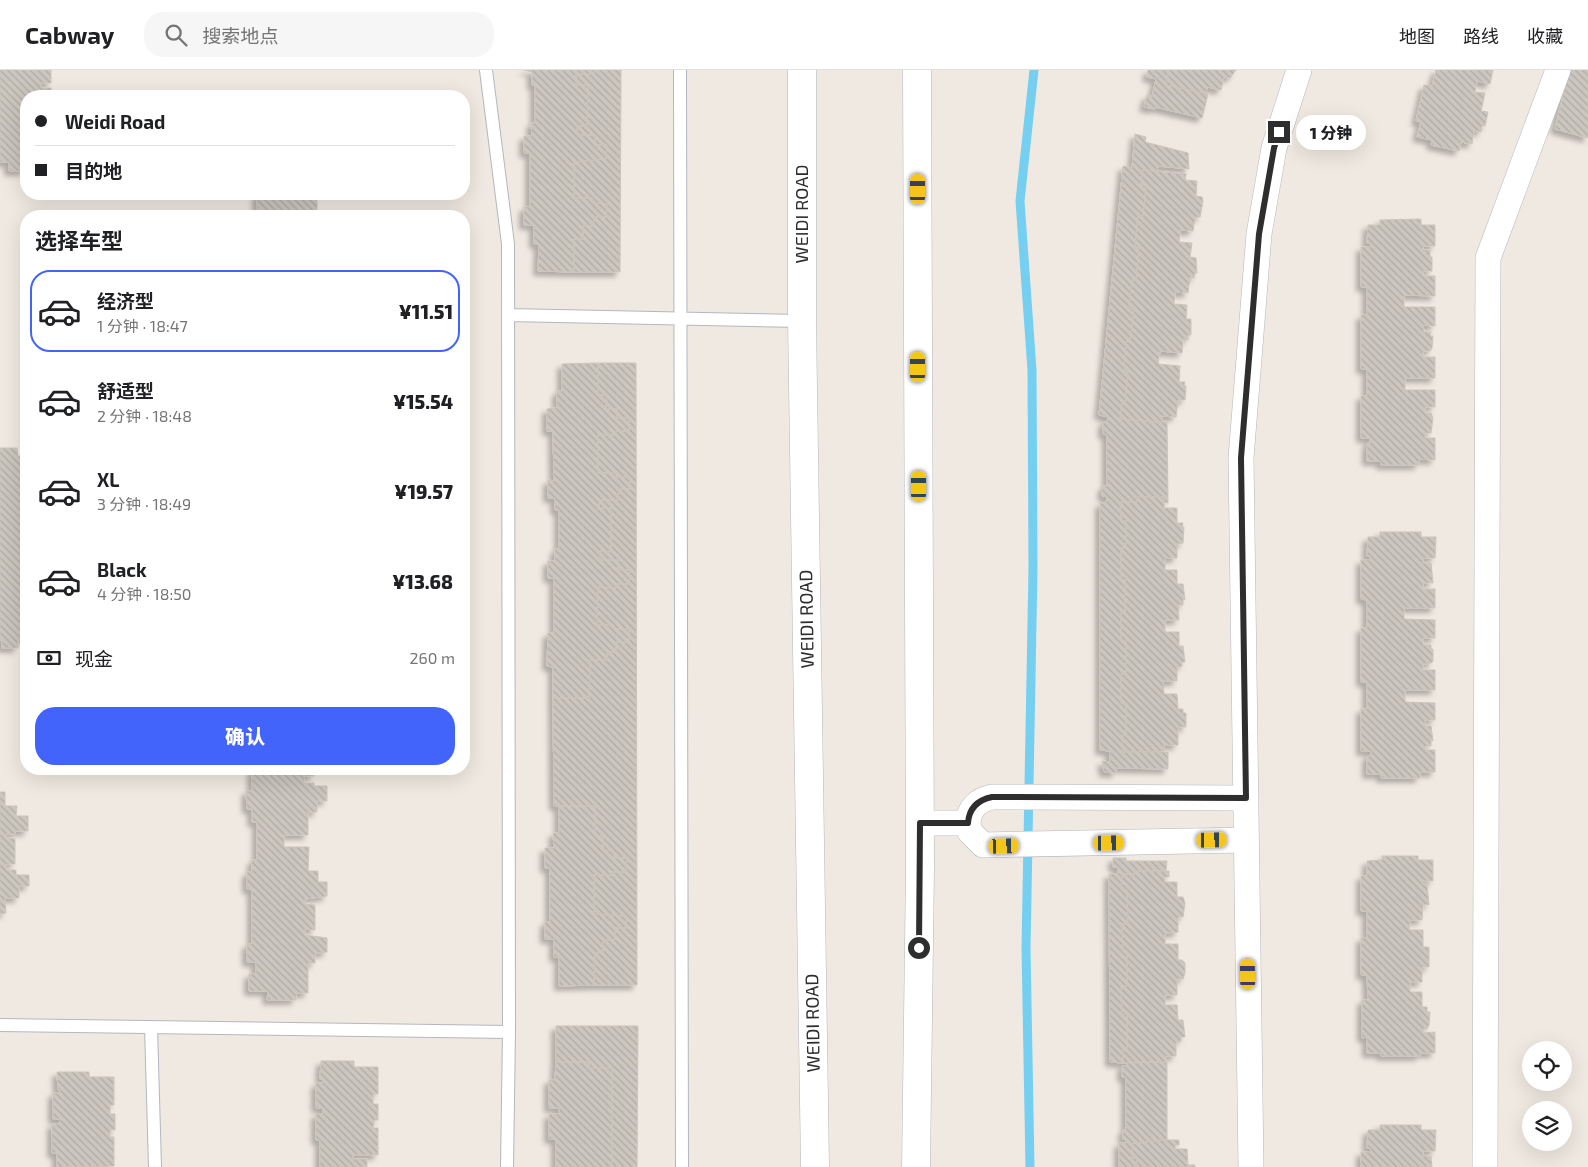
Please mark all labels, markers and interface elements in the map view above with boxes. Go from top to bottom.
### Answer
search box [144,12,494,57]
text: Cabway [25,20,114,49]
icon: search [162,21,190,49]
text: 搜索地点 [202,24,278,47]
text: 地图 [1399,25,1435,47]
text: 路线 [1463,25,1499,47]
text: 收藏 [1527,25,1563,47]
text: Weidi Road [65,110,165,133]
callout: 1 分钟 [1296,114,1366,150]
route end [1268,121,1290,143]
text: 1 分钟 [1310,123,1352,142]
text: 目的地 [65,159,122,182]
street label: WEIDI ROAD [790,165,812,263]
car [910,174,925,204]
text: 选择车型 [35,227,123,253]
icon: car [37,289,82,334]
text: 经济型 [97,289,154,312]
text: ¥11.51 [399,300,453,323]
text: 1 分钟 · 18:47 [97,316,188,335]
car [910,352,925,382]
icon: car [37,379,82,424]
text: 舒适型 [97,379,154,402]
text: ¥15.54 [393,390,453,413]
text: 2 分钟 · 18:48 [97,406,192,425]
text: XL [97,468,119,491]
icon: car [37,469,82,514]
car [911,471,926,501]
text: ¥19.57 [394,480,453,503]
text: 3 分钟 · 18:49 [97,494,191,513]
text: Black [97,558,147,581]
icon: car [37,559,82,604]
street label: WEIDI ROAD [794,569,818,669]
text: ¥13.68 [392,570,453,593]
text: 4 分钟 · 18:50 [97,584,191,603]
icon: cash [35,644,63,672]
text: 现金 [75,647,113,670]
text: 260 m [410,648,455,667]
button: 确认 [35,707,455,765]
car [1196,832,1227,848]
car [1093,835,1124,851]
car [988,838,1019,854]
route start [908,937,930,959]
car [1240,959,1255,989]
street label: WEIDI ROAD [800,973,824,1073]
map controls [1522,1041,1572,1151]
button: locate [1522,1041,1572,1091]
button: layers [1522,1101,1572,1151]

